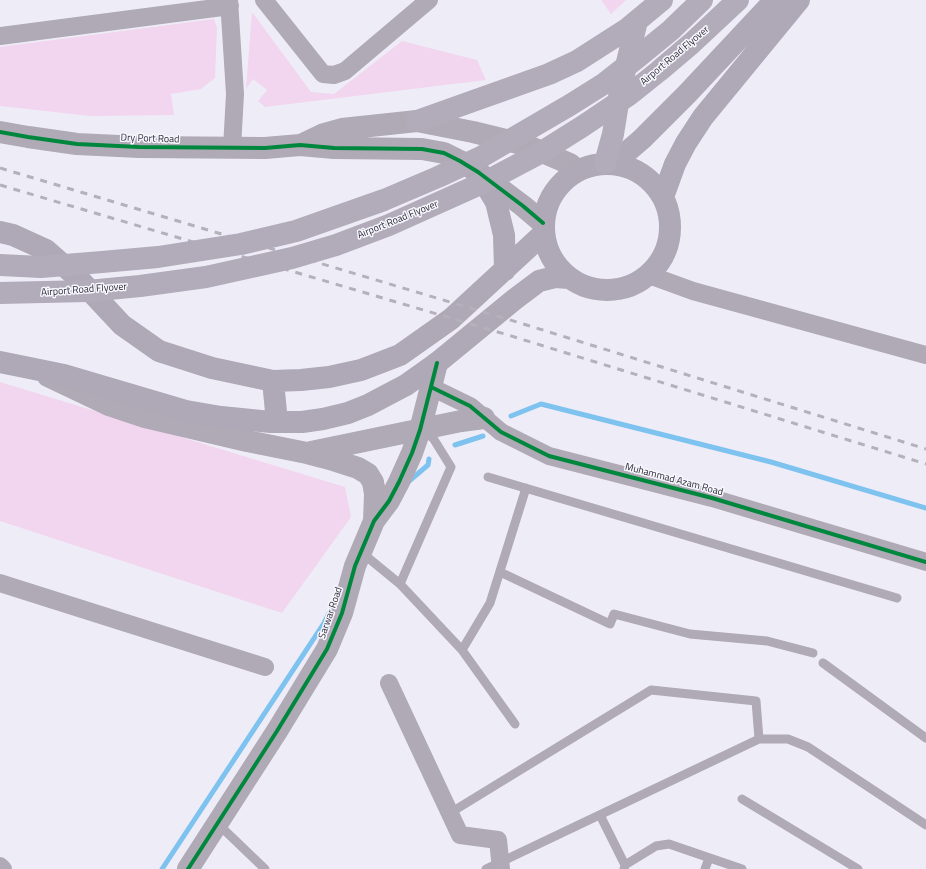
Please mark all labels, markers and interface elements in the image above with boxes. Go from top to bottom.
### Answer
street label: Airport Road Flyover [638,24,712,88]
street label: Dry Port Road [120,132,180,146]
street label: Airport Road Flyover [356,198,440,242]
street label: Airport Road Flyover [41,281,127,299]
street label: Muhammad Azam Road [624,461,724,499]
street label: Sarwar Road [317,586,345,640]

